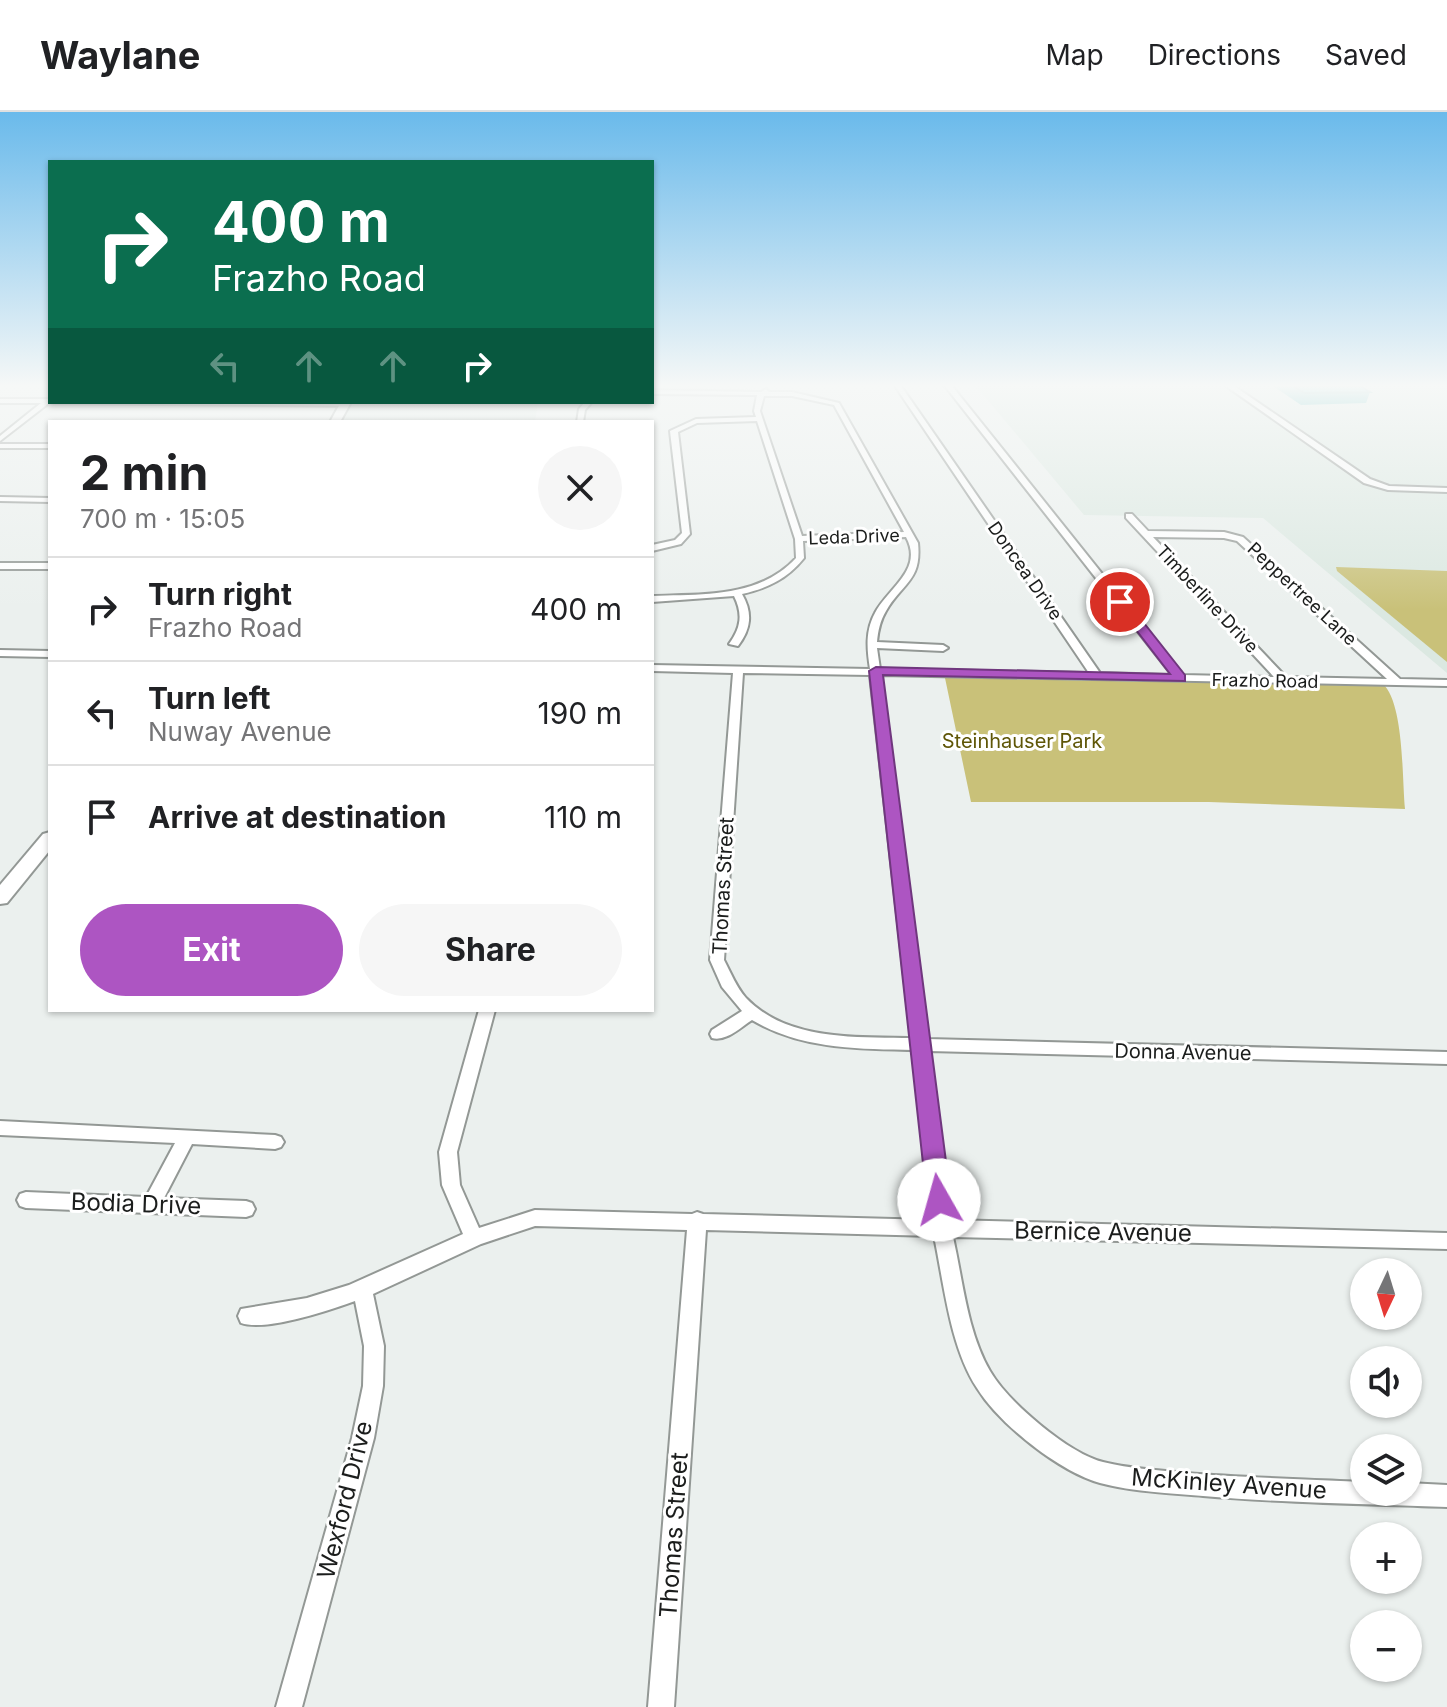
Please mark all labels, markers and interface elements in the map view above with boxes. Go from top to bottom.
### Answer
text: Waylane [40,32,200,78]
text: Map [1045,38,1104,72]
text: Directions [1148,38,1281,72]
text: Saved [1325,38,1407,72]
text: 400 m [212,188,390,256]
icon: right [80,192,184,296]
text: Frazho Road [212,256,426,300]
icon: left [203,344,247,388]
icon: ahead [287,344,331,388]
icon: ahead [371,344,415,388]
icon: right [455,344,499,388]
text: 2 min [80,443,208,502]
button: close [538,446,622,530]
text: 700 m · 15:05 [80,503,245,534]
street label: Doncea Drive [984,517,1067,624]
street label: Leda Drive [808,524,900,549]
street label: Peppertree Lane [1243,538,1361,650]
street label: Timberline Drive [1152,540,1263,657]
pin [1086,568,1154,636]
text: Turn right [148,576,292,612]
icon: arrive [1098,580,1142,624]
icon: right [80,587,124,631]
text: 400 m [530,591,622,627]
text: Frazho Road [148,612,302,643]
street label: Frazho Road [1211,669,1319,692]
text: Turn left [148,680,270,716]
icon: left [80,691,124,735]
text: 190 m [538,695,622,731]
text: Nuway Avenue [148,716,332,747]
park label: Steinhauser Park [942,729,1102,753]
icon: arrive [80,795,124,839]
text: Arrive at destination [148,799,446,835]
text: 110 m [544,799,622,835]
street label: Thomas Street [707,816,739,956]
button: Exit [80,904,343,996]
button: Share [359,904,622,996]
street label: Donna Avenue [1114,1039,1252,1065]
position arrow [897,1158,981,1242]
street label: Bodia Drive [70,1187,202,1220]
street label: Bernice Avenue [1014,1215,1192,1248]
north arrow [1350,1258,1422,1330]
map controls [1350,1258,1422,1682]
button: sound [1350,1346,1422,1418]
street label: Wexford Drive [311,1418,378,1582]
button: layers [1350,1434,1422,1506]
street label: Thomas Street [653,1451,694,1619]
street label: McKinley Avenue [1130,1462,1328,1505]
button: + [1350,1522,1422,1594]
button: − [1350,1610,1422,1682]

